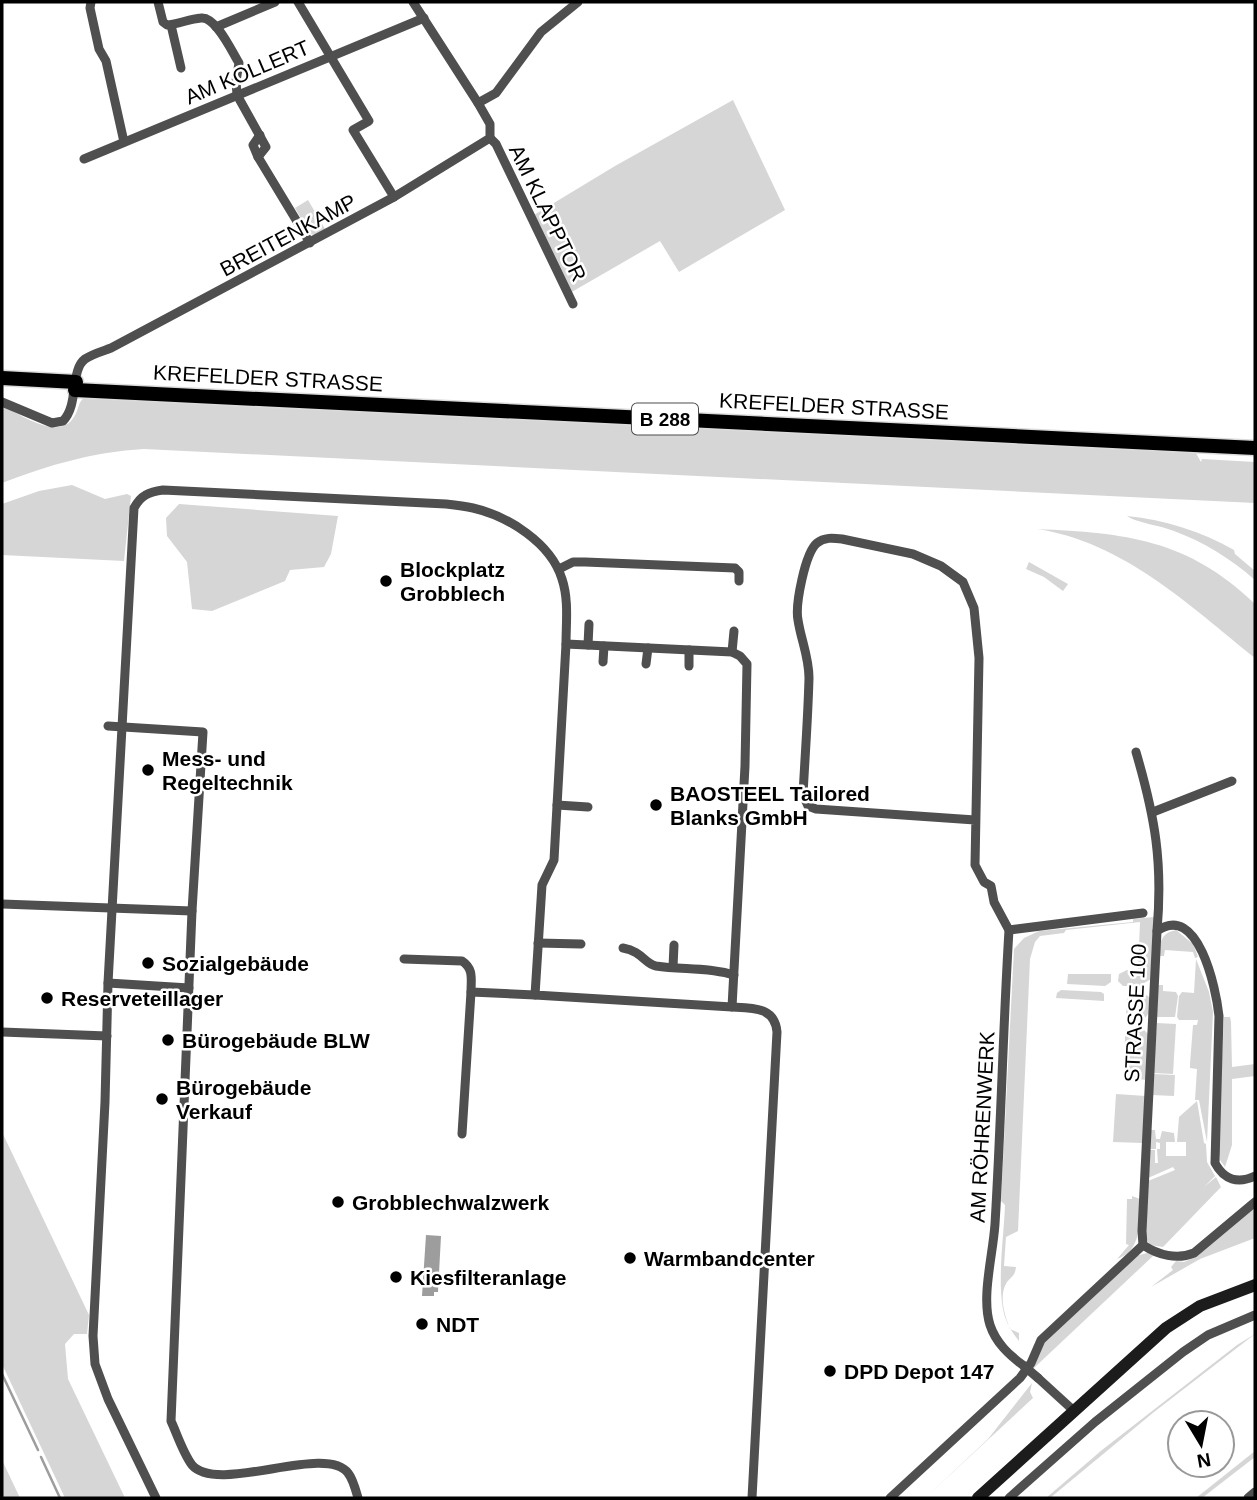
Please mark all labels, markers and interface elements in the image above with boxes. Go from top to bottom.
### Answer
street label: AM KOLLERT [181,35,313,109]
street label: AM KLAPPTOR [505,141,591,285]
street label: BREITENKAMP [216,190,360,280]
street label: KREFELDER STRASSE [153,360,383,396]
street label: KREFELDER STRASSE [719,388,949,424]
road number: B 288 [632,404,698,434]
place label: Blockplatz Grobblech [400,558,505,605]
marker: Blockplatz Grobblech [378,573,394,589]
place label: Mess- und Regeltechnik [162,747,293,794]
marker: Mess- und Regeltechnik [140,762,156,778]
place label: BAOSTEEL Tailored Blanks GmbH [670,782,870,829]
marker: BAOSTEEL Tailored Blanks GmbH [648,797,664,813]
street label: STRASSE 100 [1120,943,1150,1083]
place label: Sozialgebäude [162,952,309,975]
marker: Sozialgebäude [140,955,156,971]
place label: Reserveteillager [61,987,223,1010]
marker: Reserveteillager [39,990,55,1006]
place label: Bürogebäude BLW [182,1029,370,1052]
street label: AM RÖHRENWERK [966,1031,998,1223]
marker: Bürogebäude BLW [160,1032,176,1048]
place label: Bürogebäude Verkauf [176,1076,311,1123]
marker: Bürogebäude Verkauf [154,1091,170,1107]
place label: Grobblechwalzwerk [352,1191,550,1214]
marker: Grobblechwalzwerk [330,1194,346,1210]
place label: Warmbandcenter [644,1247,815,1270]
marker: Warmbandcenter [622,1250,638,1266]
place label: Kiesfilteranlage [410,1266,566,1289]
marker: Kiesfilteranlage [388,1269,404,1285]
place label: NDT [436,1313,479,1336]
marker: NDT [414,1316,430,1332]
place label: DPD Depot 147 [844,1360,995,1383]
marker: DPD Depot 147 [822,1363,838,1379]
north arrow [1166,1409,1236,1479]
text: N [1195,1449,1212,1472]

